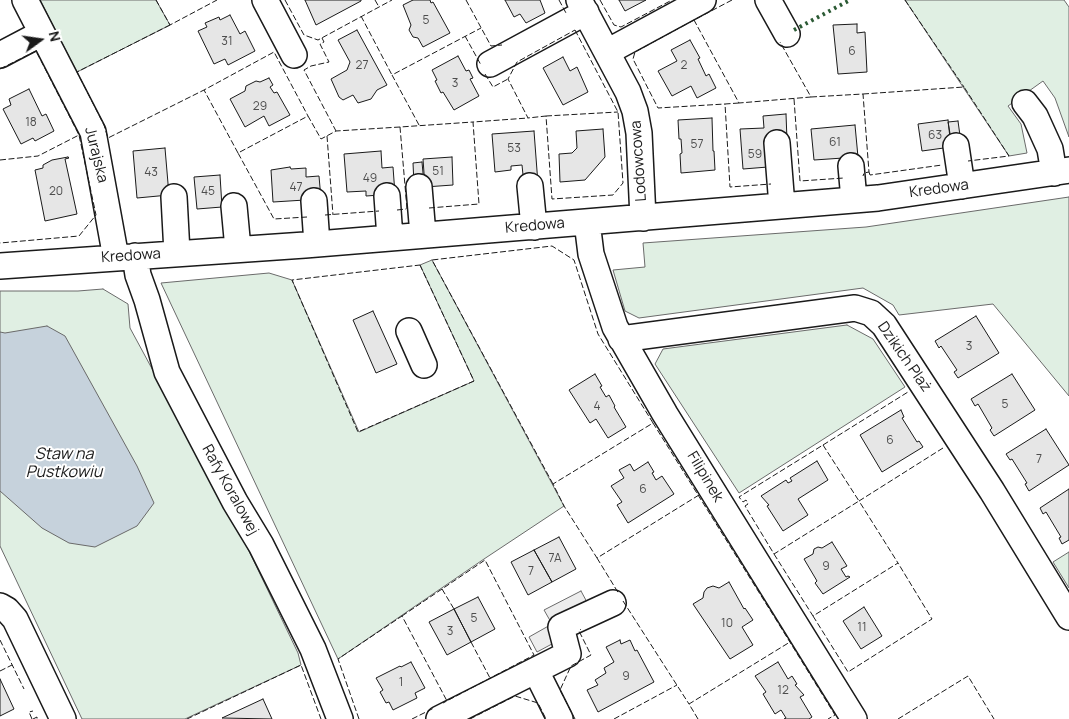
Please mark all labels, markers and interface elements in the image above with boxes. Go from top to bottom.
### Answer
house number: 5 [423,14,429,28]
north arrow [15,15,65,65]
text: N [45,29,65,43]
house number: 31 [221,35,233,49]
house number: 6 [848,45,856,59]
house number: 27 [356,59,368,73]
house number: 2 [681,59,687,73]
house number: 3 [452,77,458,91]
house number: 29 [253,100,267,114]
house number: 18 [25,116,37,130]
street label: Lodowcowa [627,120,651,202]
street label: Jurajska [80,125,112,185]
house number: 63 [928,129,942,143]
house number: 61 [829,136,841,150]
house number: 57 [691,138,703,152]
house number: 53 [507,142,521,156]
house number: 59 [748,148,762,162]
house number: 51 [432,165,444,179]
house number: 43 [144,166,158,180]
house number: 49 [363,172,377,186]
street label: Kredowa [908,176,970,202]
house number: 47 [289,181,303,195]
house number: 20 [49,185,63,199]
house number: 45 [201,185,215,199]
street label: Kredowa [504,214,566,238]
street label: Kredowa [101,245,161,267]
street label: Dzikich Plaż [873,318,935,396]
house number: 3 [966,340,972,354]
house number: 5 [1002,398,1008,412]
house number: 4 [593,400,601,414]
house number: 6 [886,434,894,448]
street label: Rafy Koralowej [198,442,262,538]
water label: Staw na Pustkowiu [26,445,102,483]
street label: Filipinek [683,449,727,505]
house number: 7 [1036,453,1042,467]
house number: 6 [639,483,647,497]
house number: 7A [548,552,562,566]
house number: 9 [822,560,830,574]
house number: 7 [528,565,534,579]
house number: 5 [471,612,477,626]
house number: 10 [721,617,733,631]
house number: 11 [857,621,867,635]
house number: 3 [447,625,453,639]
house number: 9 [622,670,630,684]
house number: 1 [399,676,403,690]
house number: 12 [777,684,789,698]

